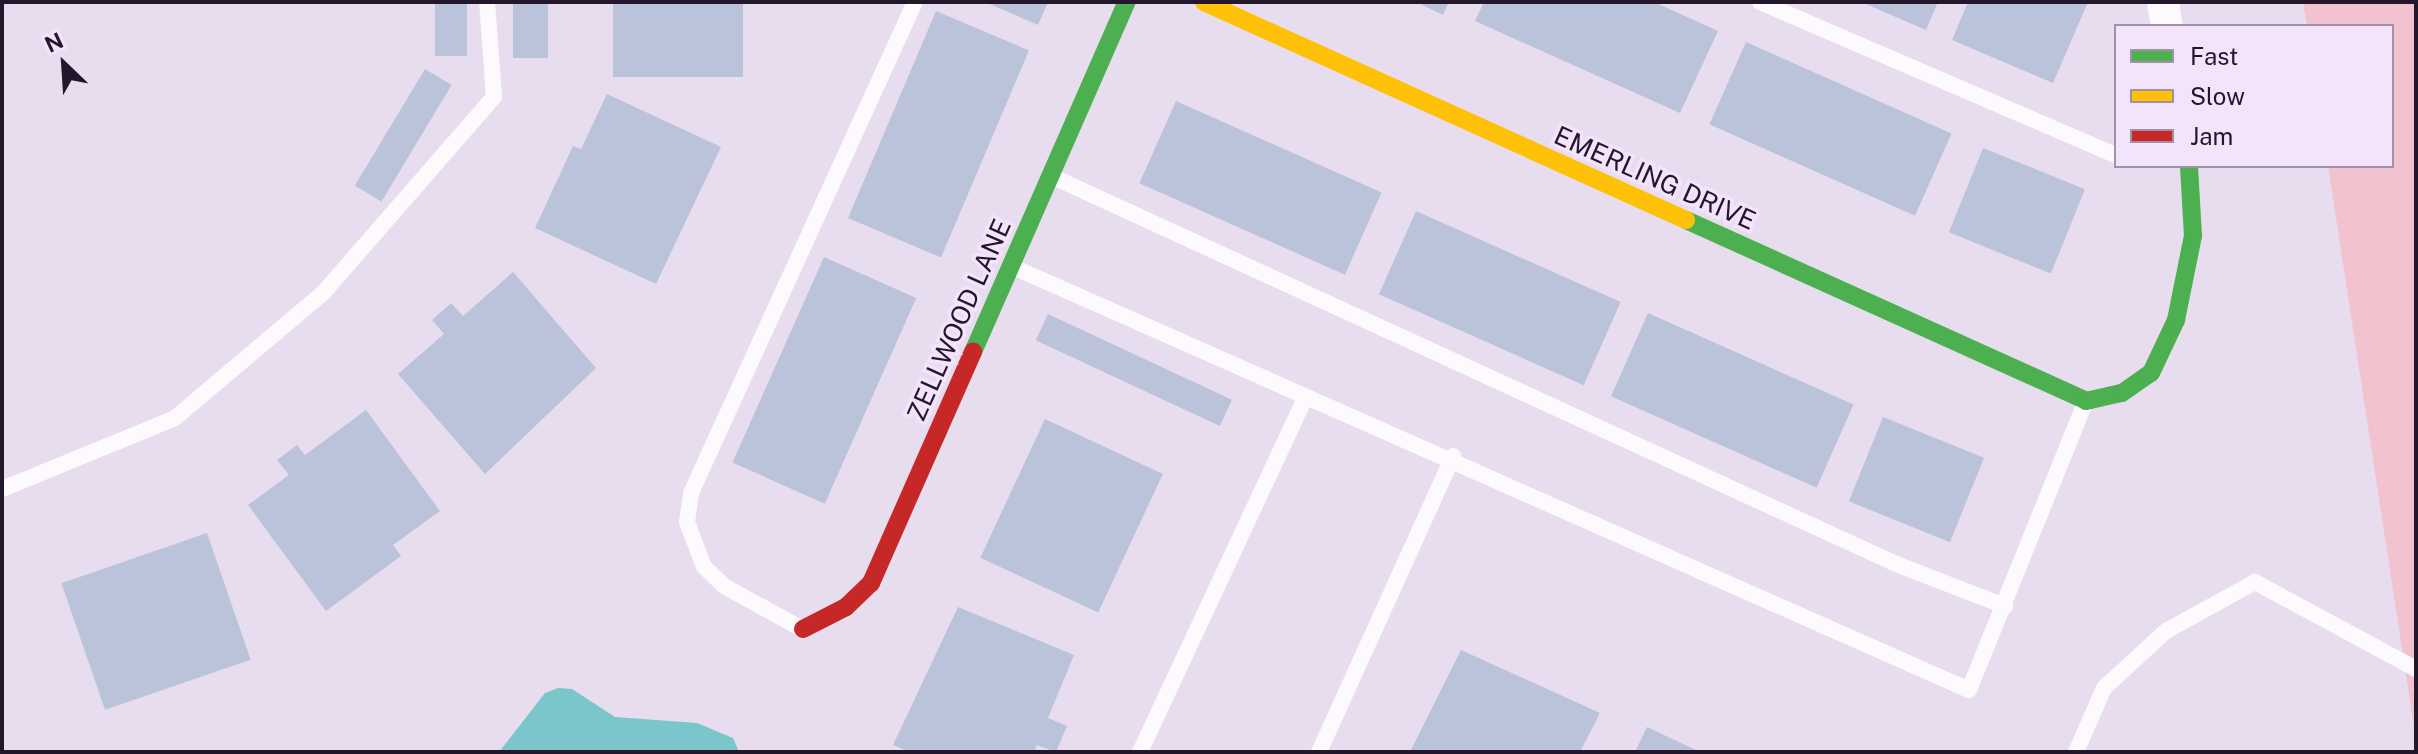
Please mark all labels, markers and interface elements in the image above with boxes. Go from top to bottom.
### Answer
north arrow [24,24,104,104]
legend [2114,24,2394,168]
text: N [41,27,67,58]
text: Fast [2190,42,2238,70]
text: Slow [2190,82,2245,110]
street label: EMERLING DRIVE [1549,120,1761,236]
text: Jam [2190,122,2233,150]
street label: ZELLWOOD LANE [900,214,1018,426]

